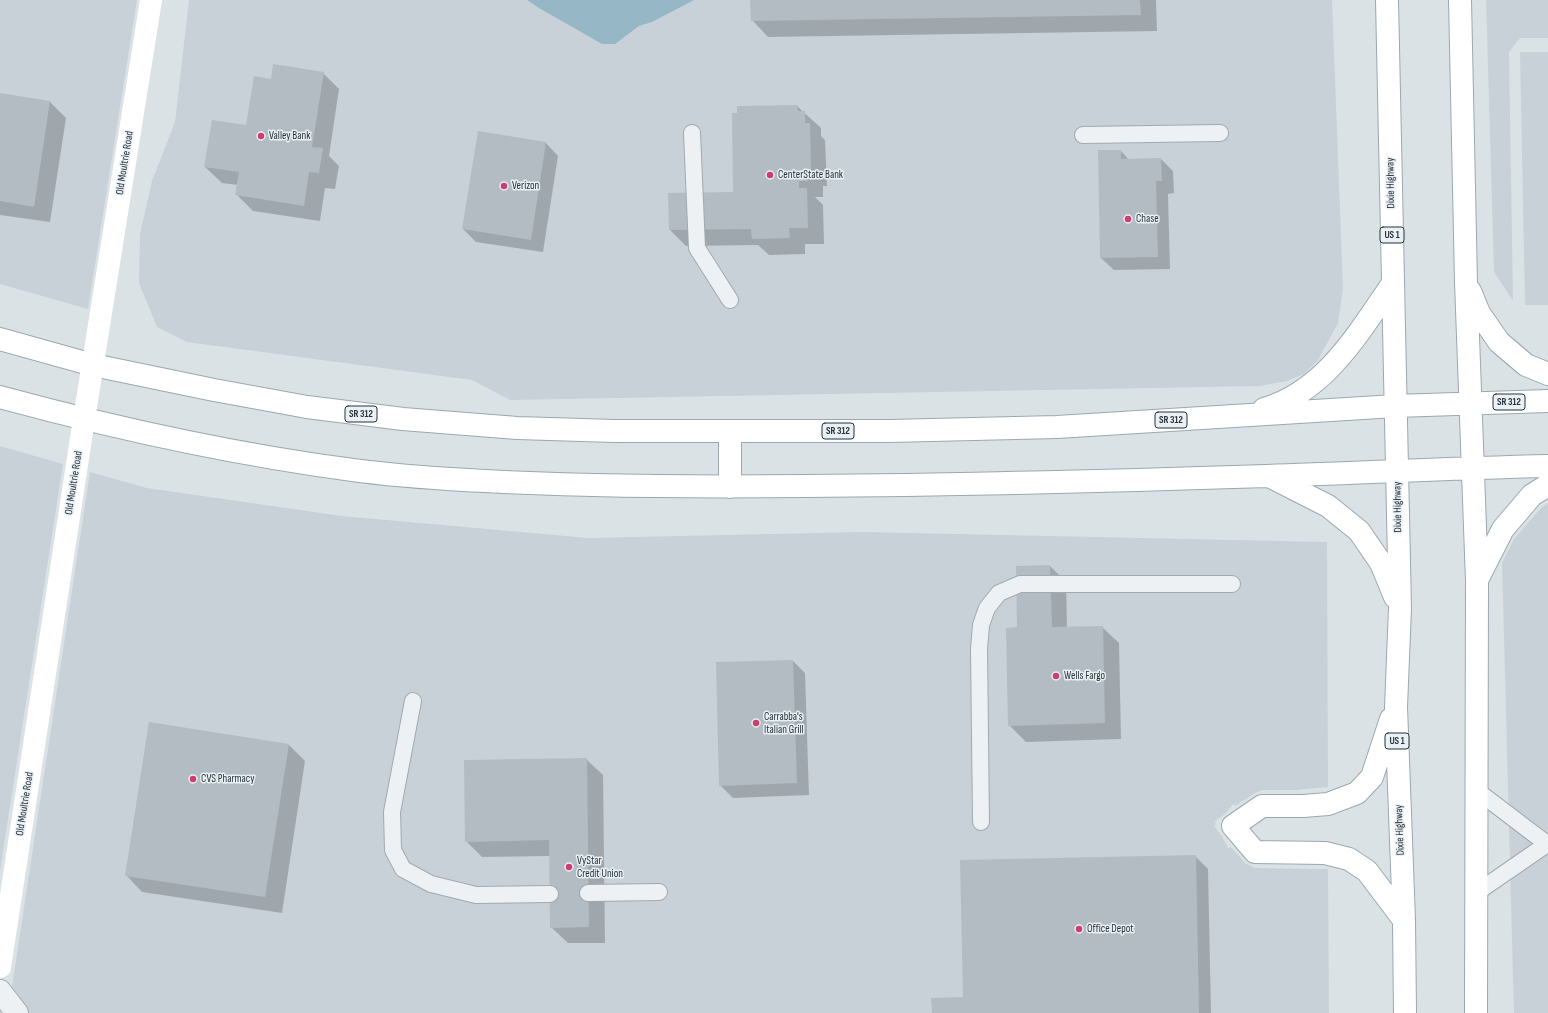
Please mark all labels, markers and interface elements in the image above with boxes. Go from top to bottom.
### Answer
place label: Valley Bank [269,129,310,143]
street label: Old Moultrie Road [113,130,137,196]
marker: Valley Bank [256,131,266,141]
street label: Dixie Highway [1384,157,1398,209]
place label: CenterState Bank [778,168,843,182]
marker: CenterState Bank [765,170,775,180]
place label: Verizon [512,179,539,193]
marker: Verizon [499,181,509,191]
place label: Chase [1136,212,1159,226]
marker: Chase [1123,214,1133,224]
road number: US 1 [1380,227,1404,243]
road number: SR 312 [1493,394,1525,410]
road number: SR 312 [345,406,377,422]
road number: SR 312 [1155,412,1187,428]
road number: SR 312 [822,423,854,439]
street label: Old Moultrie Road [62,450,86,516]
street label: Dixie Highway [1391,481,1405,533]
place label: Wells Fargo [1064,669,1105,683]
marker: Wells Fargo [1051,671,1061,681]
place label: Carrabba's Italian Grill [764,710,804,736]
marker: Carrabba's Italian Grill [751,718,761,728]
road number: US 1 [1385,733,1409,749]
street label: Old Moultrie Road [13,771,37,837]
place label: CVS Pharmacy [201,772,254,786]
marker: CVS Pharmacy [188,774,198,784]
street label: Dixie Highway [1393,804,1407,856]
place label: VyStar Credit Union [577,854,623,880]
marker: VyStar Credit Union [564,862,574,872]
place label: Office Depot [1087,922,1134,936]
marker: Office Depot [1074,924,1084,934]

